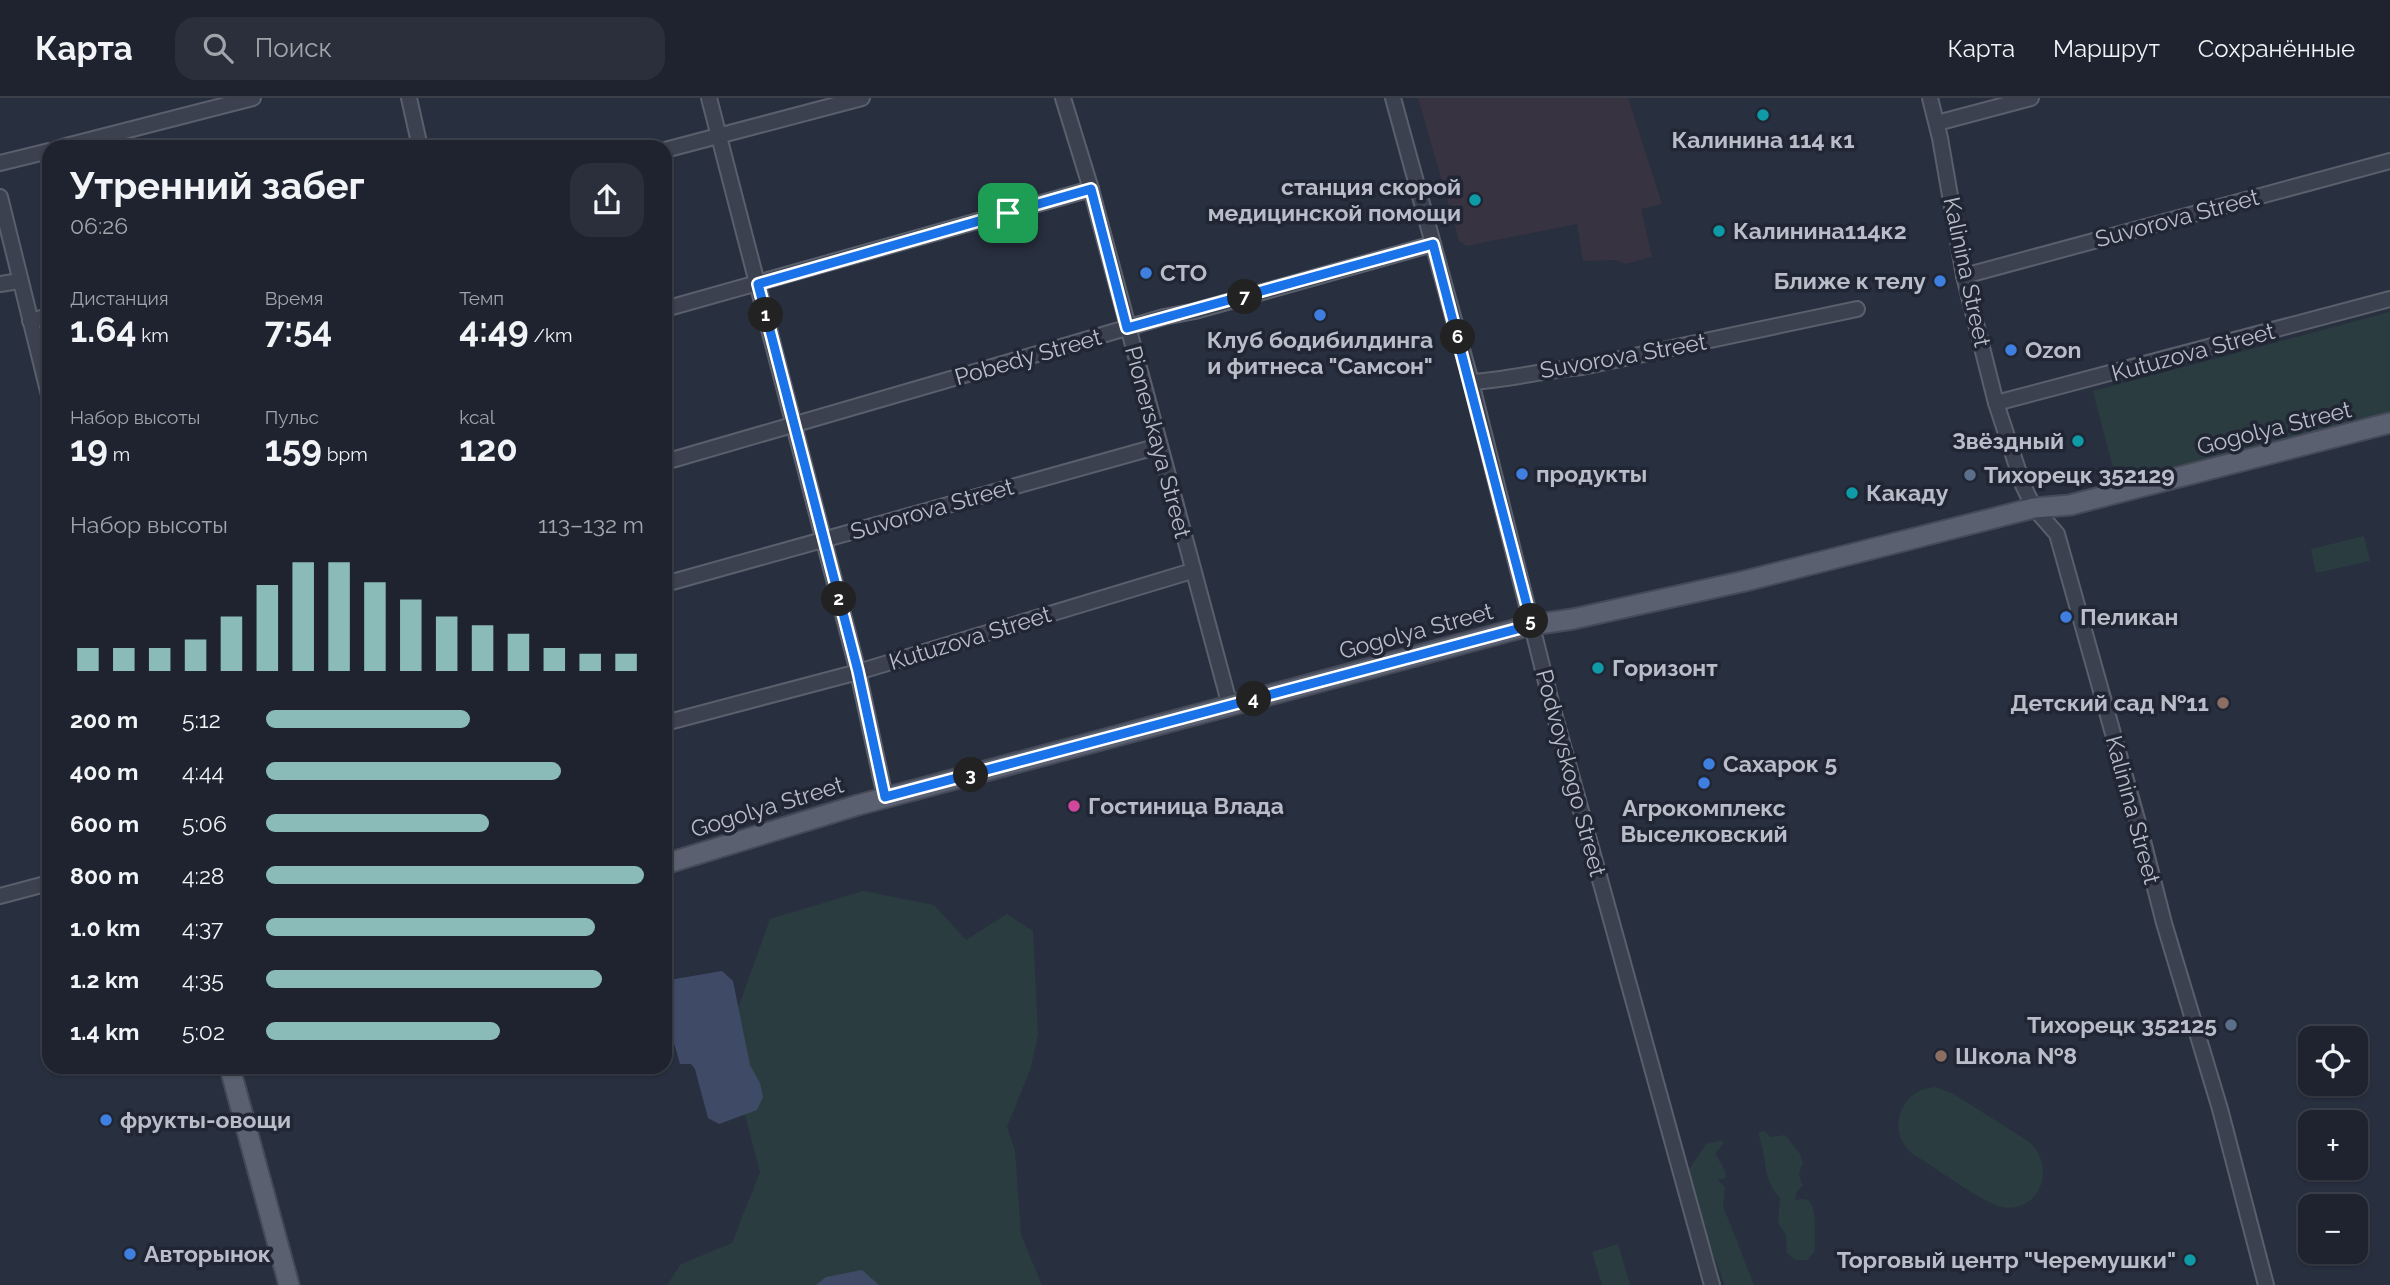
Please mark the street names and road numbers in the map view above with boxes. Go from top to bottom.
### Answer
street label: Suvorova Street [2092,183,2262,252]
street label: Kalinina Street [1938,194,1997,350]
street label: Kutuzova Street [2108,317,2278,386]
street label: Pobedy Street [951,323,1105,390]
street label: Suvorova Street [1538,328,1708,383]
street label: Pionerskaya Street [1120,343,1197,541]
street label: Gogolya Street [2194,395,2354,460]
street label: Suvorova Street [847,472,1017,545]
street label: Gogolya Street [1336,597,1496,664]
street label: Kutuzova Street [886,600,1054,675]
street label: Podvoyskogo Street [1531,666,1612,880]
street label: Kalinina Street [2101,733,2166,887]
street label: Gogolya Street [687,770,847,843]

